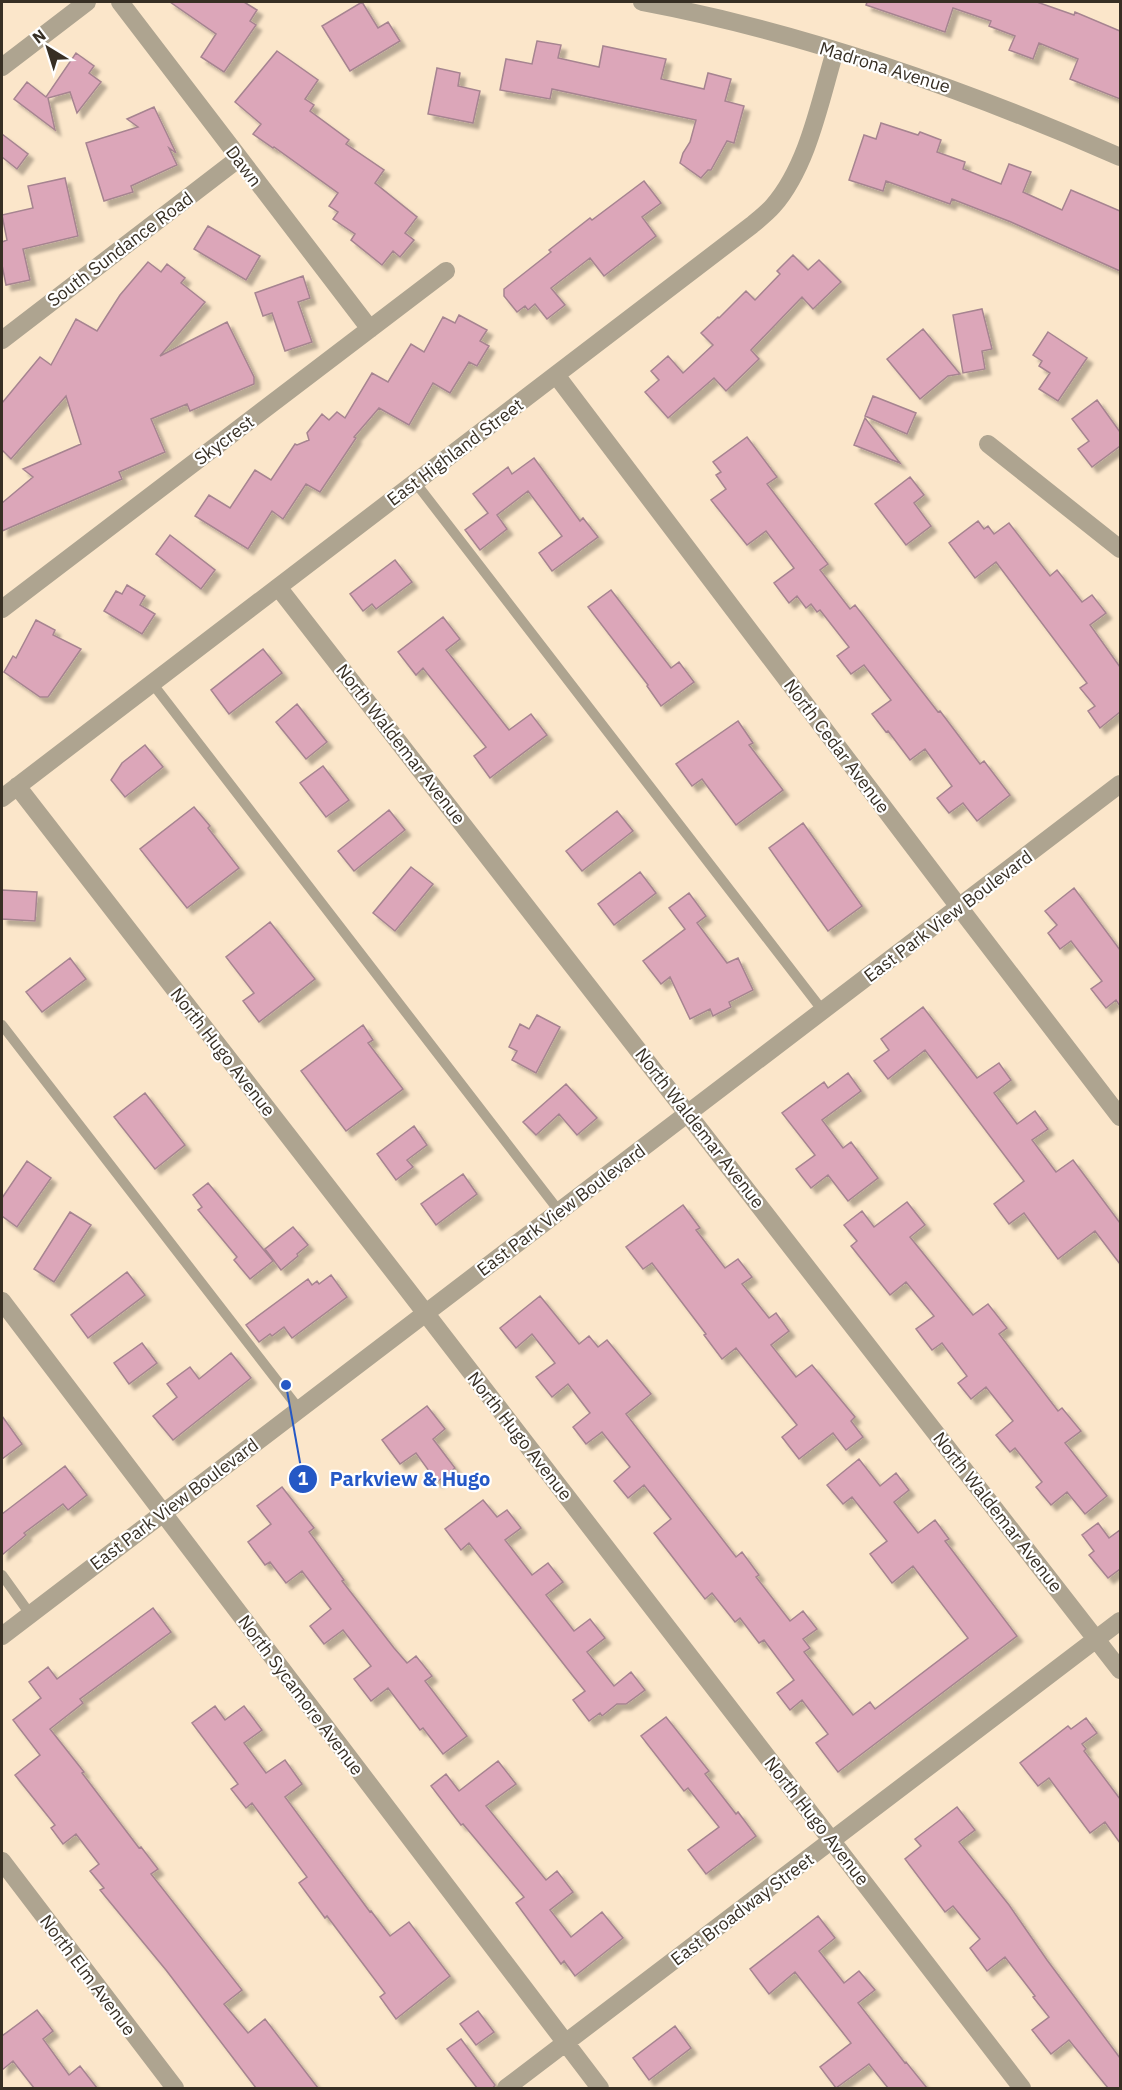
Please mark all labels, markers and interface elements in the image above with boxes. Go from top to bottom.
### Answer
north arrow [18,18,78,78]
text: N [28,25,49,48]
street label: Madrona Avenue [817,36,953,98]
street label: Dawn [221,141,267,191]
street label: South Sundance Road [42,186,198,312]
street label: East Highland Street [382,393,528,511]
street label: Skycrest [189,410,259,470]
street label: North Waldemar Avenue [331,659,471,829]
street label: North Cedar Avenue [779,674,895,818]
street label: East Park View Boulevard [859,845,1037,987]
street label: North Hugo Avenue [166,983,280,1121]
street label: North Waldemar Avenue [630,1043,770,1213]
street label: East Park View Boulevard [472,1139,650,1281]
street label: North Hugo Avenue [463,1367,577,1505]
street label: North Waldemar Avenue [928,1427,1068,1597]
street label: East Park View Boulevard [85,1433,263,1575]
callout: Parkview & Hugo [288,1460,502,1498]
text: Parkview & Hugo [330,1465,490,1492]
text: 1 [298,1467,309,1490]
street label: North Sycamore Avenue [233,1610,369,1780]
street label: North Hugo Avenue [760,1752,874,1890]
street label: East Broadway Street [666,1848,818,1970]
street label: North Elm Avenue [35,1910,141,2040]

